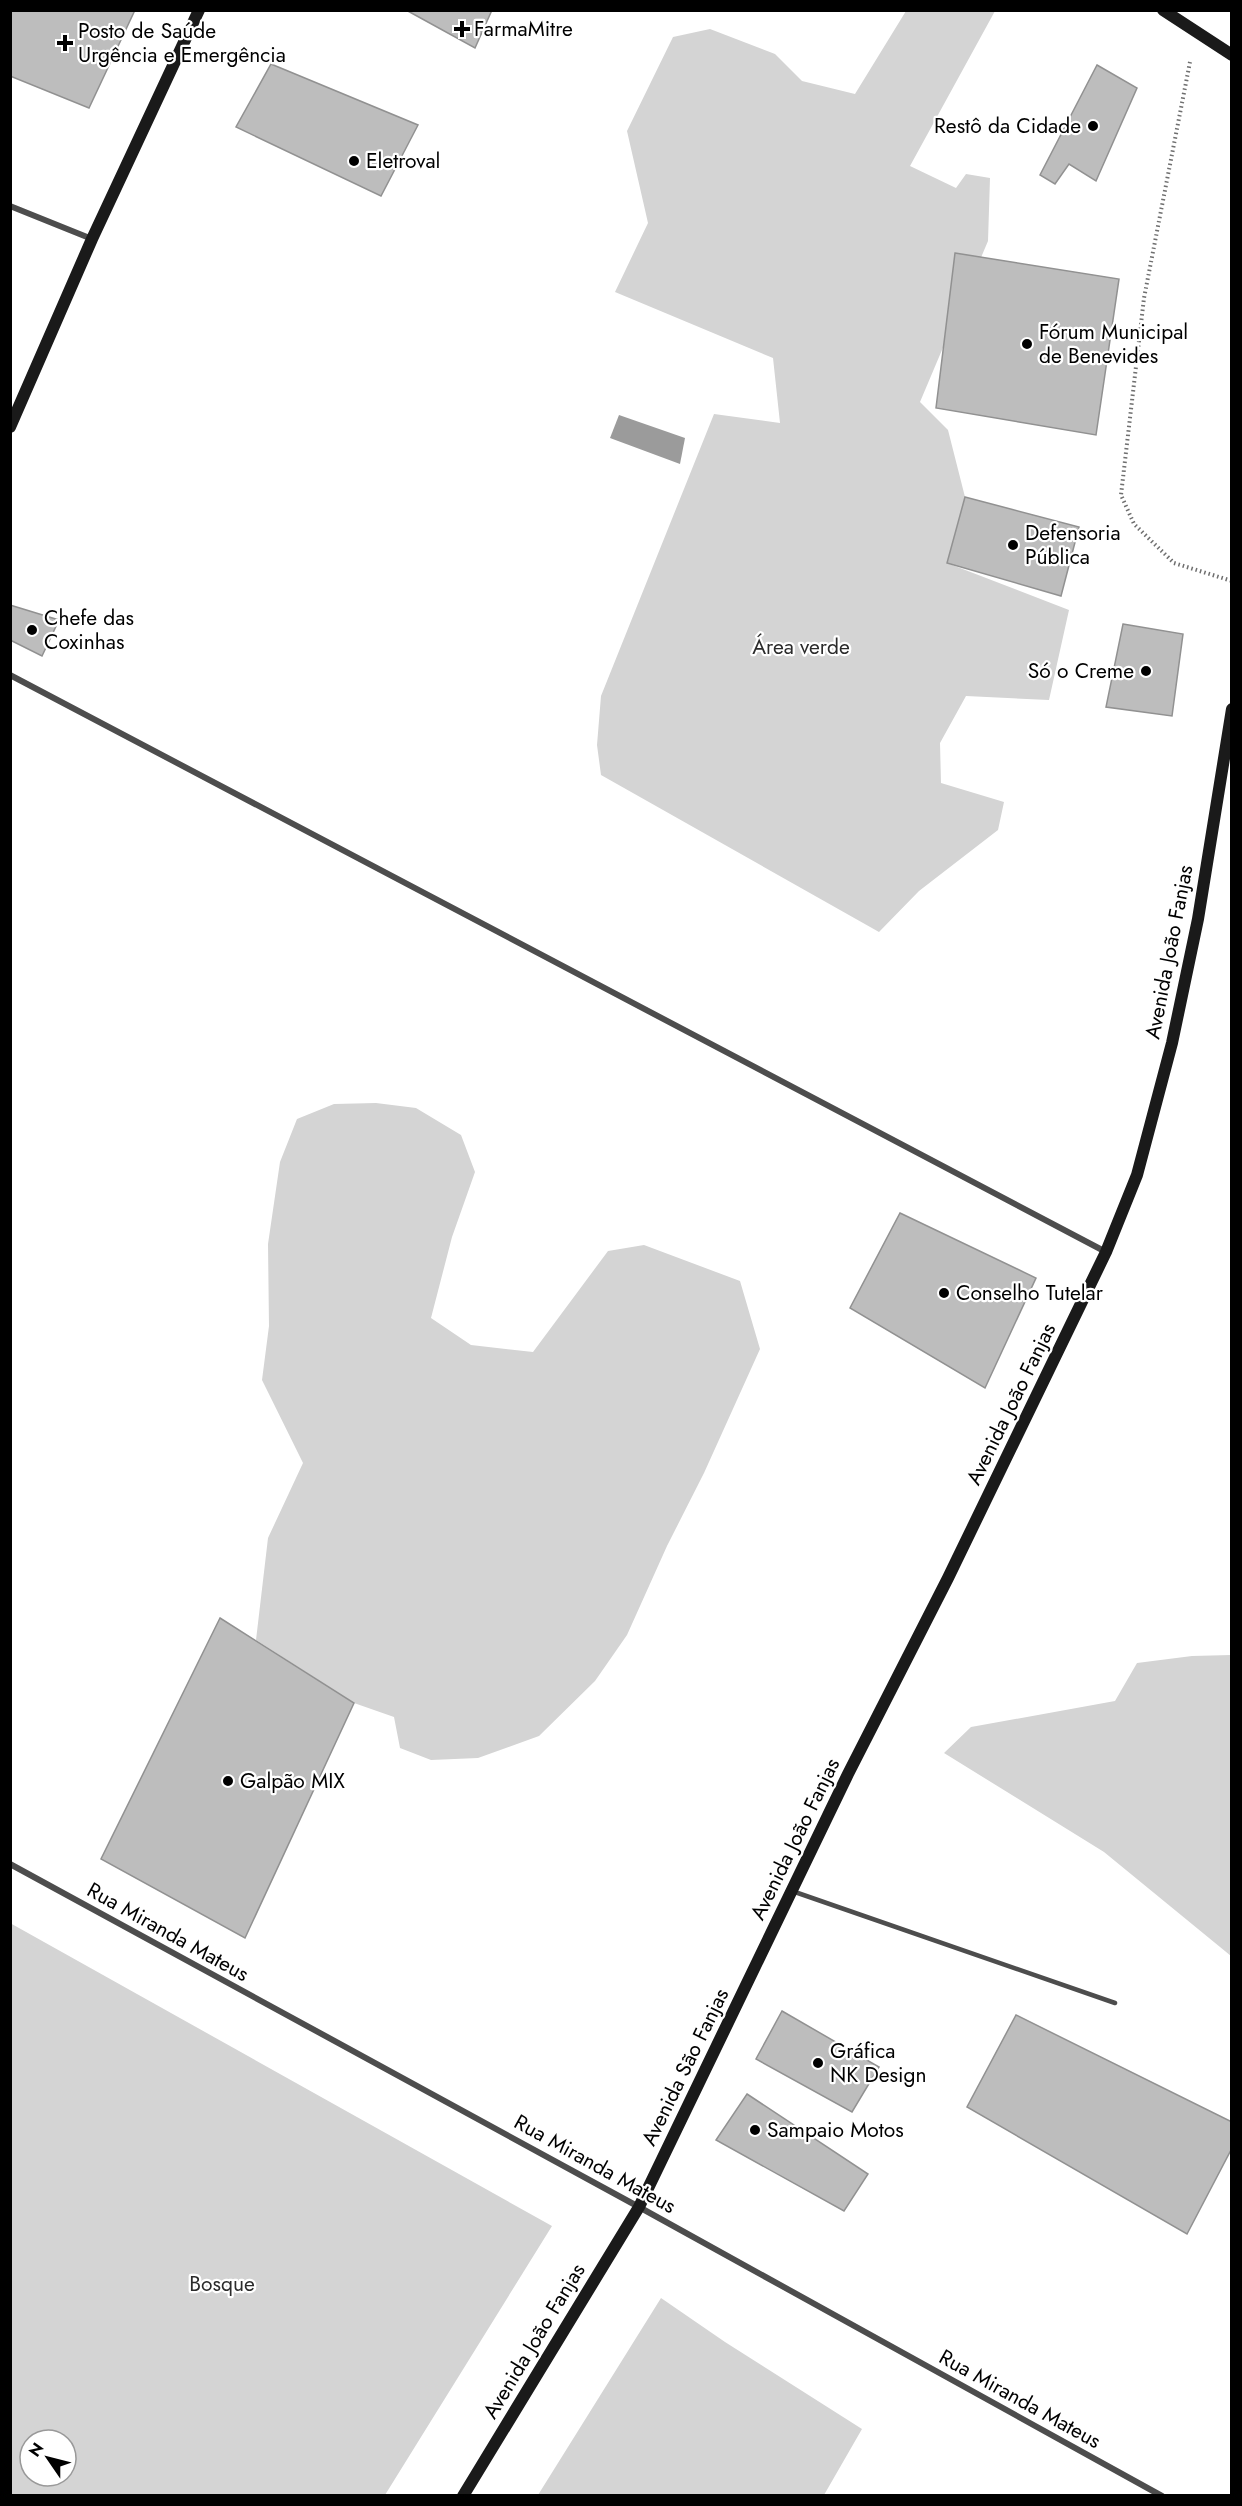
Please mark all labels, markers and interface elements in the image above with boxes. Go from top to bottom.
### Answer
place label: FarmaMitre [474,14,573,44]
place label: Posto de Saúde Urgência e Emergência [78,16,286,70]
marker: FarmaMitre [455,22,469,36]
marker: Posto de Saúde Urgência e Emergência [56,34,74,52]
place label: Restô da Cidade [934,111,1081,141]
marker: Restô da Cidade [1086,119,1100,133]
place label: Eletroval [366,146,440,176]
marker: Eletroval [347,154,361,168]
place label: Fórum Municipal de Benevides [1039,317,1188,371]
marker: Fórum Municipal de Benevides [1020,337,1034,351]
place label: Defensoria Pública [1025,518,1121,572]
marker: Defensoria Pública [1006,538,1020,552]
place label: Chefe das Coxinhas [44,603,134,657]
marker: Chefe das Coxinhas [25,623,39,637]
park label: Área verde [752,632,850,662]
place label: Só o Creme [1028,656,1134,686]
marker: Só o Creme [1139,664,1153,678]
street label: Avenida João Fanjas [1137,862,1201,1042]
place label: Conselho Tutelar [956,1278,1104,1308]
marker: Conselho Tutelar [937,1286,951,1300]
street label: Avenida João Fanjas [959,1318,1063,1490]
street label: Avenida João Fanjas [743,1753,847,1925]
place label: Galpão MIX [240,1766,345,1796]
marker: Galpão MIX [221,1774,235,1788]
street label: Rua Miranda Mateus [82,1875,254,1989]
street label: Avenida São Fanjas [634,1983,736,2151]
place label: Gráfica NK Design [830,2036,926,2090]
marker: Gráfica NK Design [811,2056,825,2070]
street label: Rua Miranda Mateus [509,2107,681,2221]
place label: Sampaio Motos [767,2115,904,2145]
marker: Sampaio Motos [748,2123,762,2137]
street label: Avenida João Fanjas [476,2258,592,2424]
park label: Bosque [189,2269,255,2299]
street label: Rua Miranda Mateus [934,2342,1106,2456]
north arrow [18,2428,78,2488]
text: N [23,2438,49,2461]

